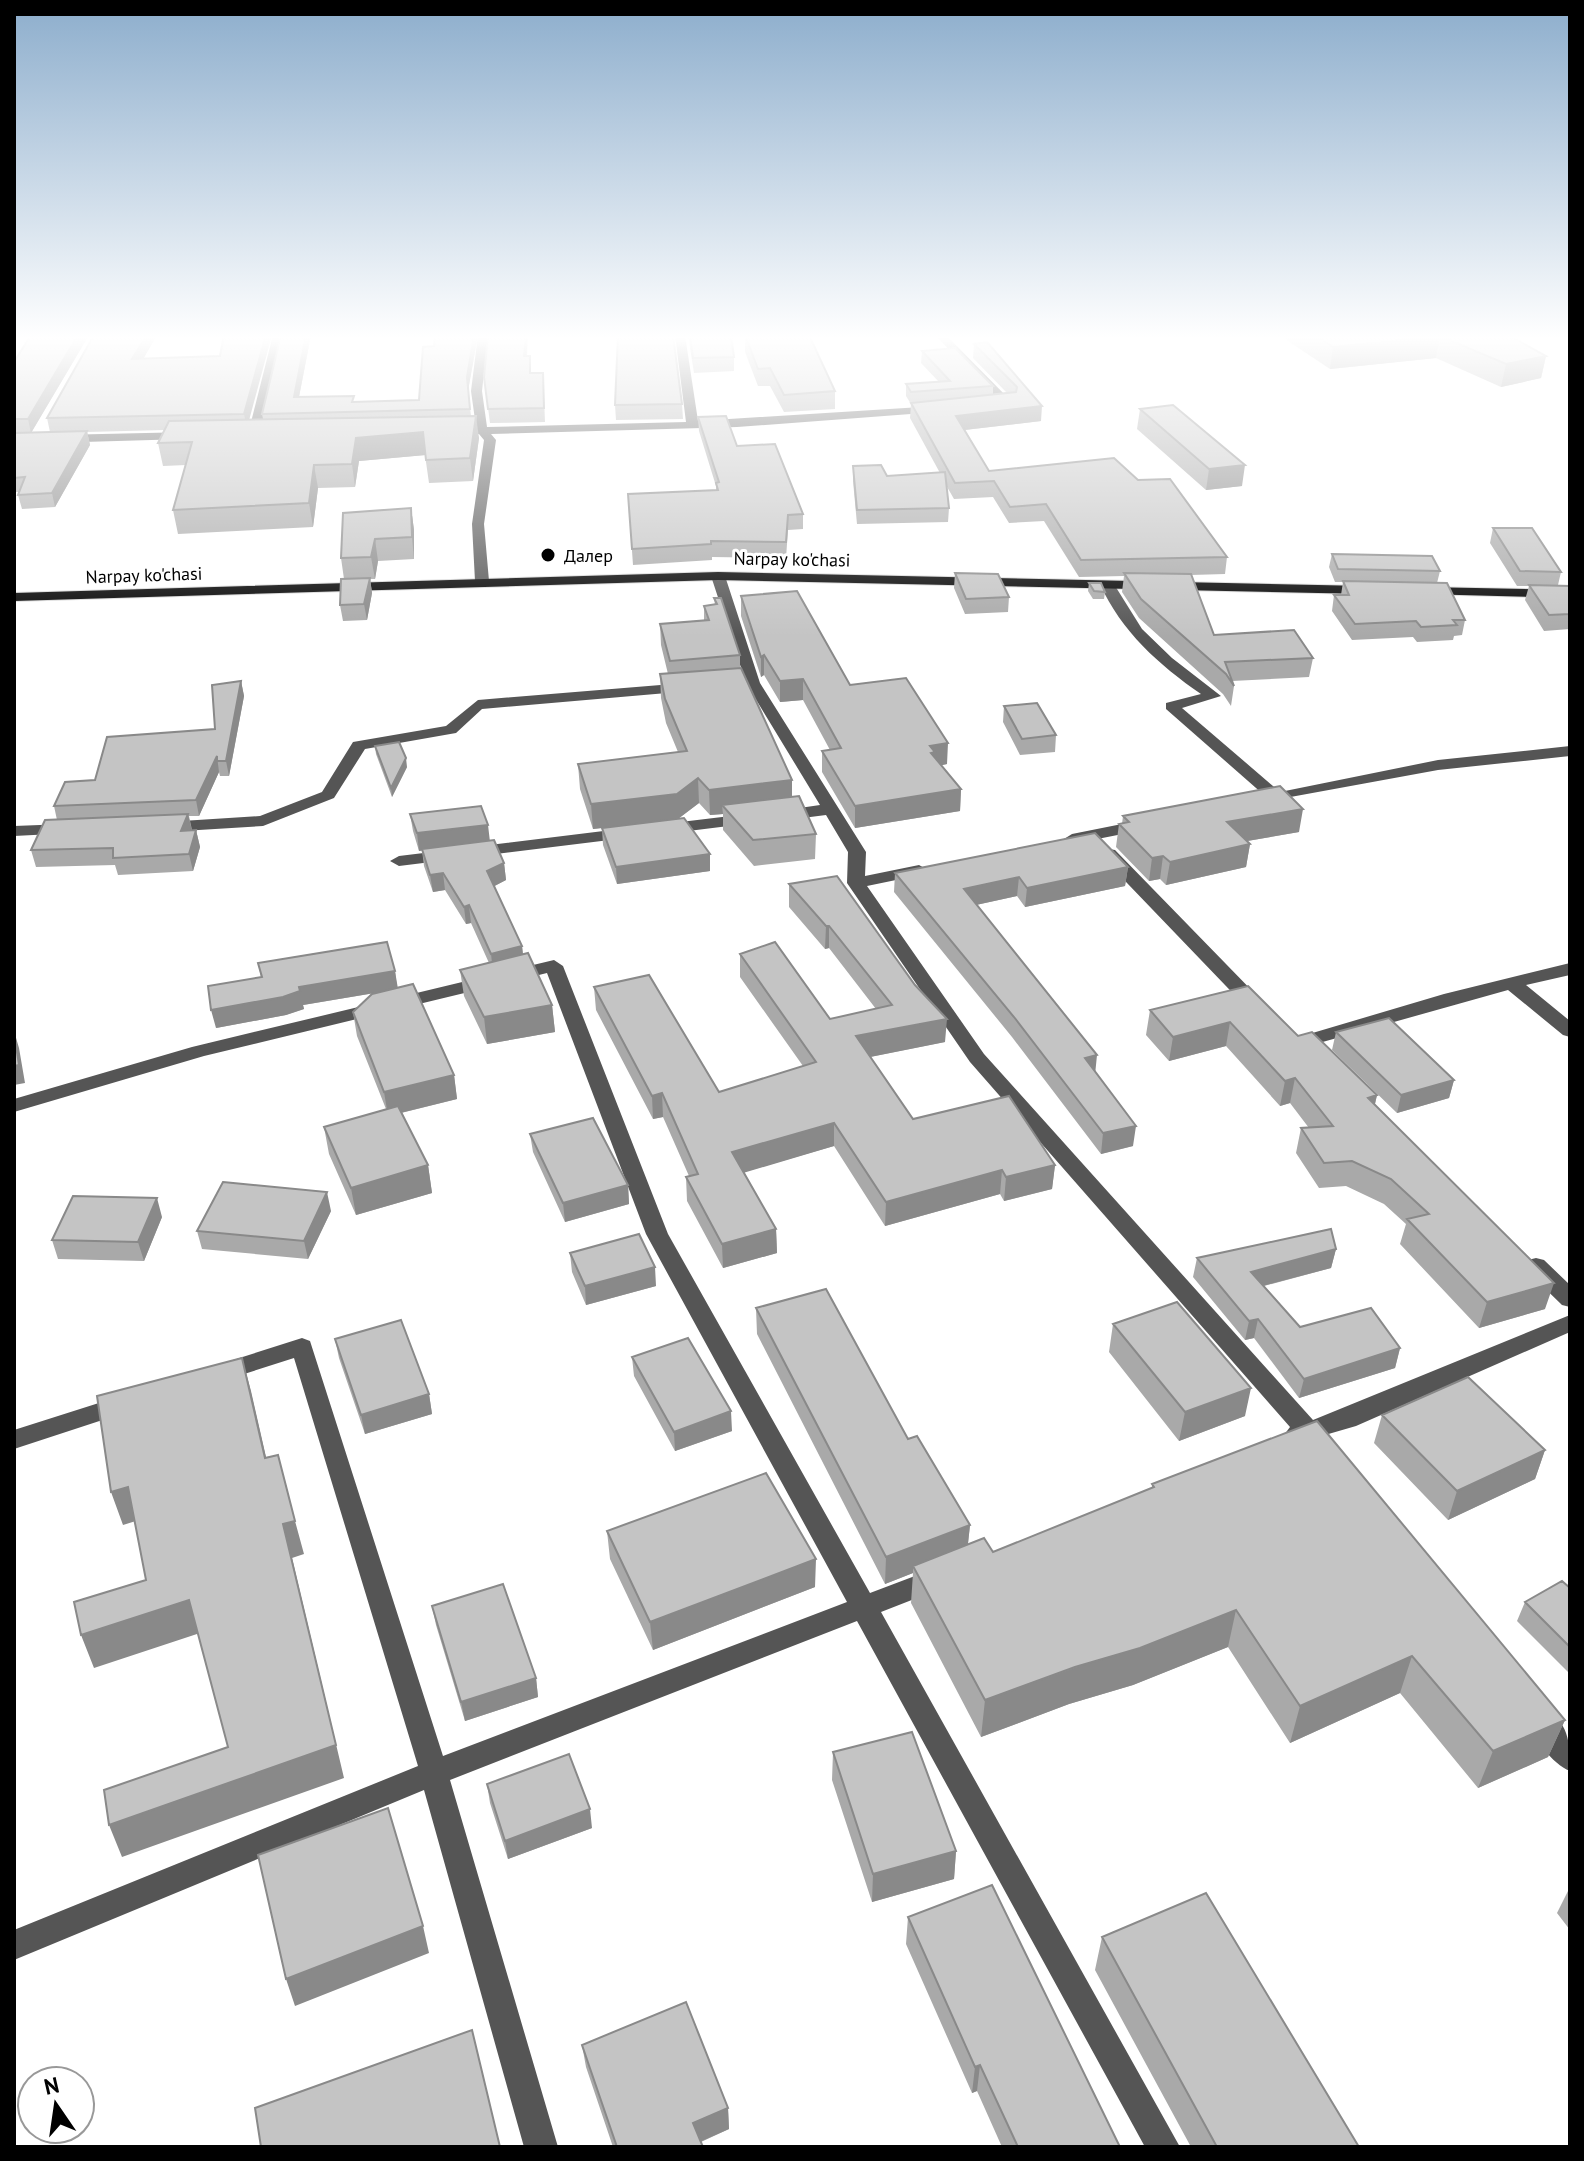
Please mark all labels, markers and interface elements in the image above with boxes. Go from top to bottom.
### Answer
place label: Далер [564,544,613,567]
marker: Далер [539,546,557,564]
street label: Narpay ko'chasi [733,546,851,572]
street label: Narpay ko'chasi [85,561,203,589]
north arrow [16,2065,96,2145]
text: N [41,2070,62,2101]

